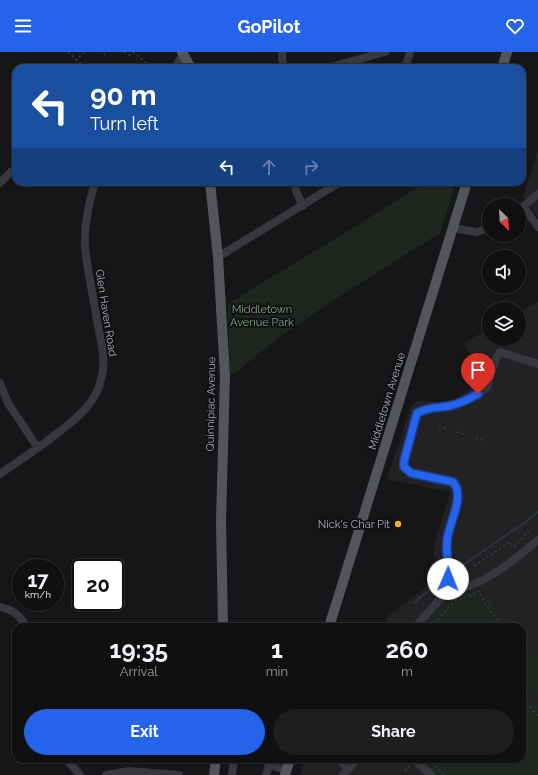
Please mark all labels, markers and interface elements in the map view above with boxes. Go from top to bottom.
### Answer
icon: menu [12,15,34,37]
icon: heart [504,15,526,37]
text: GoPilot [238,16,300,37]
text: 90 m [90,79,156,112]
icon: left [24,80,76,132]
text: Turn left [90,113,159,134]
icon: left [216,156,238,178]
icon: ahead [258,156,280,178]
icon: right [300,156,322,178]
north arrow [482,198,526,242]
map controls [482,198,526,346]
button: sound [482,250,526,294]
street label: Glen Haven Road [93,268,119,358]
button: layers [482,302,526,346]
park label: Middletown Avenue Park [230,303,294,329]
street label: Middletown Avenue [366,350,408,451]
pin [461,353,495,394]
street label: Quinnipiac Avenue [204,356,218,451]
icon: arrive [467,359,489,381]
place label: Nick's Char Pit [318,518,390,531]
marker: Nick's Char Pit [393,519,403,529]
position arrow [427,558,469,600]
speed limit sign: 20 [72,559,124,611]
text: 17 [27,568,49,592]
text: km/h [25,589,51,600]
text: 19:35 [110,635,168,664]
text: 1 [271,635,283,664]
text: 260 [386,635,428,664]
text: Arrival [120,664,158,679]
text: min [266,664,288,679]
text: m [401,664,413,679]
button: Exit [24,709,265,755]
button: Share [273,709,514,755]

